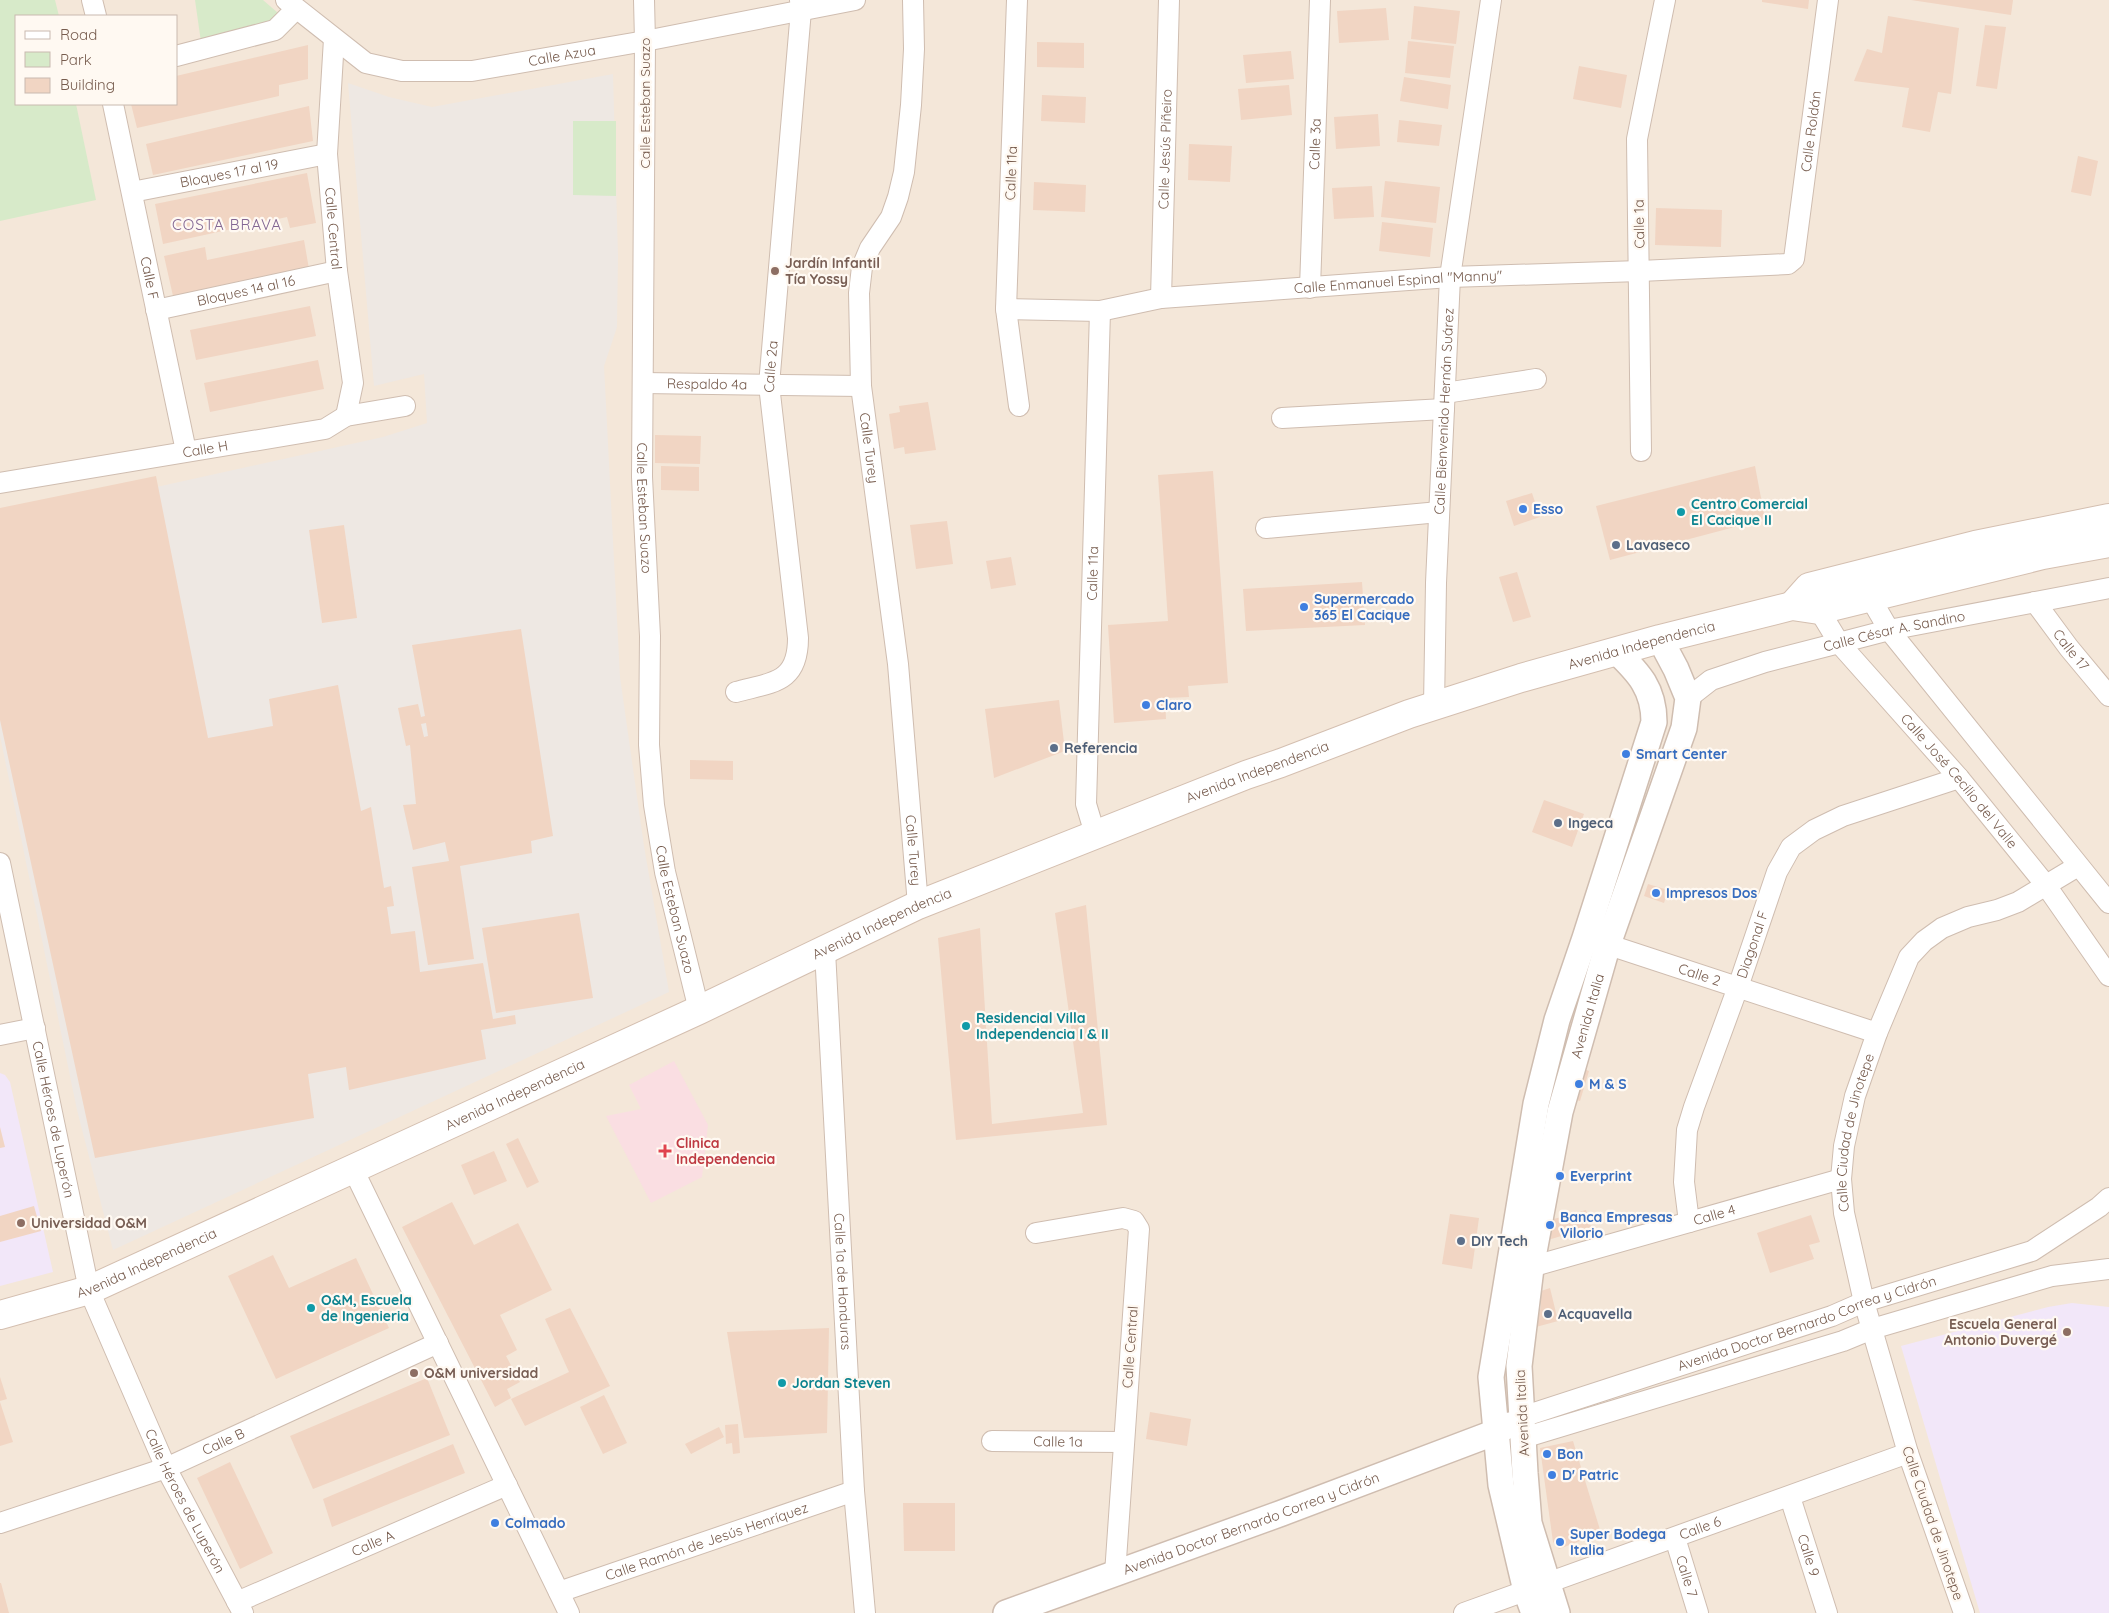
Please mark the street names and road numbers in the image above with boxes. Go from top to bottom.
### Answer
street label: Calle Esteban Suazo [636,38,654,168]
street label: Calle Azua [527,41,597,70]
street label: Calle Jesús Piñeiro [1154,89,1176,210]
street label: Calle Roldán [1797,90,1825,173]
street label: Calle 3a [1305,118,1325,170]
street label: Calle 11a [1001,145,1021,201]
street label: Bloques 17 al 19 [178,155,280,191]
street label: Calle Central [321,187,346,270]
street label: Calle 1a [1630,199,1648,249]
street label: Calle F [136,255,163,301]
street label: Calle Enmanuel Espinal "Manny" [1293,266,1502,297]
street label: Bloques 14 al 16 [195,271,297,310]
street label: Calle Bienvenido Hernán Suárez [1430,307,1458,515]
street label: Calle 2a [760,340,782,393]
street label: Respaldo 4a [667,374,747,393]
street label: Calle Turey [856,411,883,484]
street label: Calle H [181,436,229,462]
street label: Calle Esteban Suazo [633,442,656,574]
street label: Calle 11a [1083,546,1102,601]
street label: Calle César A. Sandino [1821,607,1967,656]
street label: Avenida Independencia [1566,617,1717,673]
street label: Calle 17 [2049,626,2093,674]
street label: Calle José Cecilio del Valle [1897,710,2022,852]
street label: Avenida Independencia [1183,737,1331,807]
street label: Calle Turey [902,814,925,887]
street label: Calle Esteban Suazo [652,844,699,975]
street label: Avenida Independencia [809,884,954,963]
street label: Diagonal F [1733,908,1772,981]
street label: Calle 2 [1676,959,1723,990]
street label: Avenida Italia [1567,971,1608,1060]
street label: Calle Héroes de Luperón [28,1040,79,1199]
street label: Calle Ciudad de Jinotepe [1832,1051,1878,1213]
street label: Avenida Independencia [442,1055,587,1134]
street label: Calle 4 [1691,1200,1738,1229]
street label: Calle 1a de Honduras [830,1213,855,1350]
street label: Avenida Independencia [75,1224,219,1302]
street label: Avenida Doctor Bernardo Correa y Cidrón [1675,1272,1938,1375]
street label: Calle Central [1118,1305,1142,1389]
street label: Avenida Italia [1511,1369,1533,1457]
street label: Calle B [199,1424,247,1459]
street label: Calle Héroes de Luperón [141,1426,229,1576]
street label: Calle 1a [1033,1432,1083,1451]
street label: Calle Ciudad de Jinotepe [1898,1444,1968,1602]
street label: Avenida Doctor Bernardo Correa y Cidrón [1121,1468,1382,1579]
street label: Calle Ramón de Jesús Henríquez [603,1498,811,1585]
street label: Calle 6 [1677,1512,1724,1544]
street label: Calle A [349,1526,397,1560]
street label: Calle 9 [1793,1532,1824,1579]
street label: Calle 7 [1672,1553,1702,1599]

